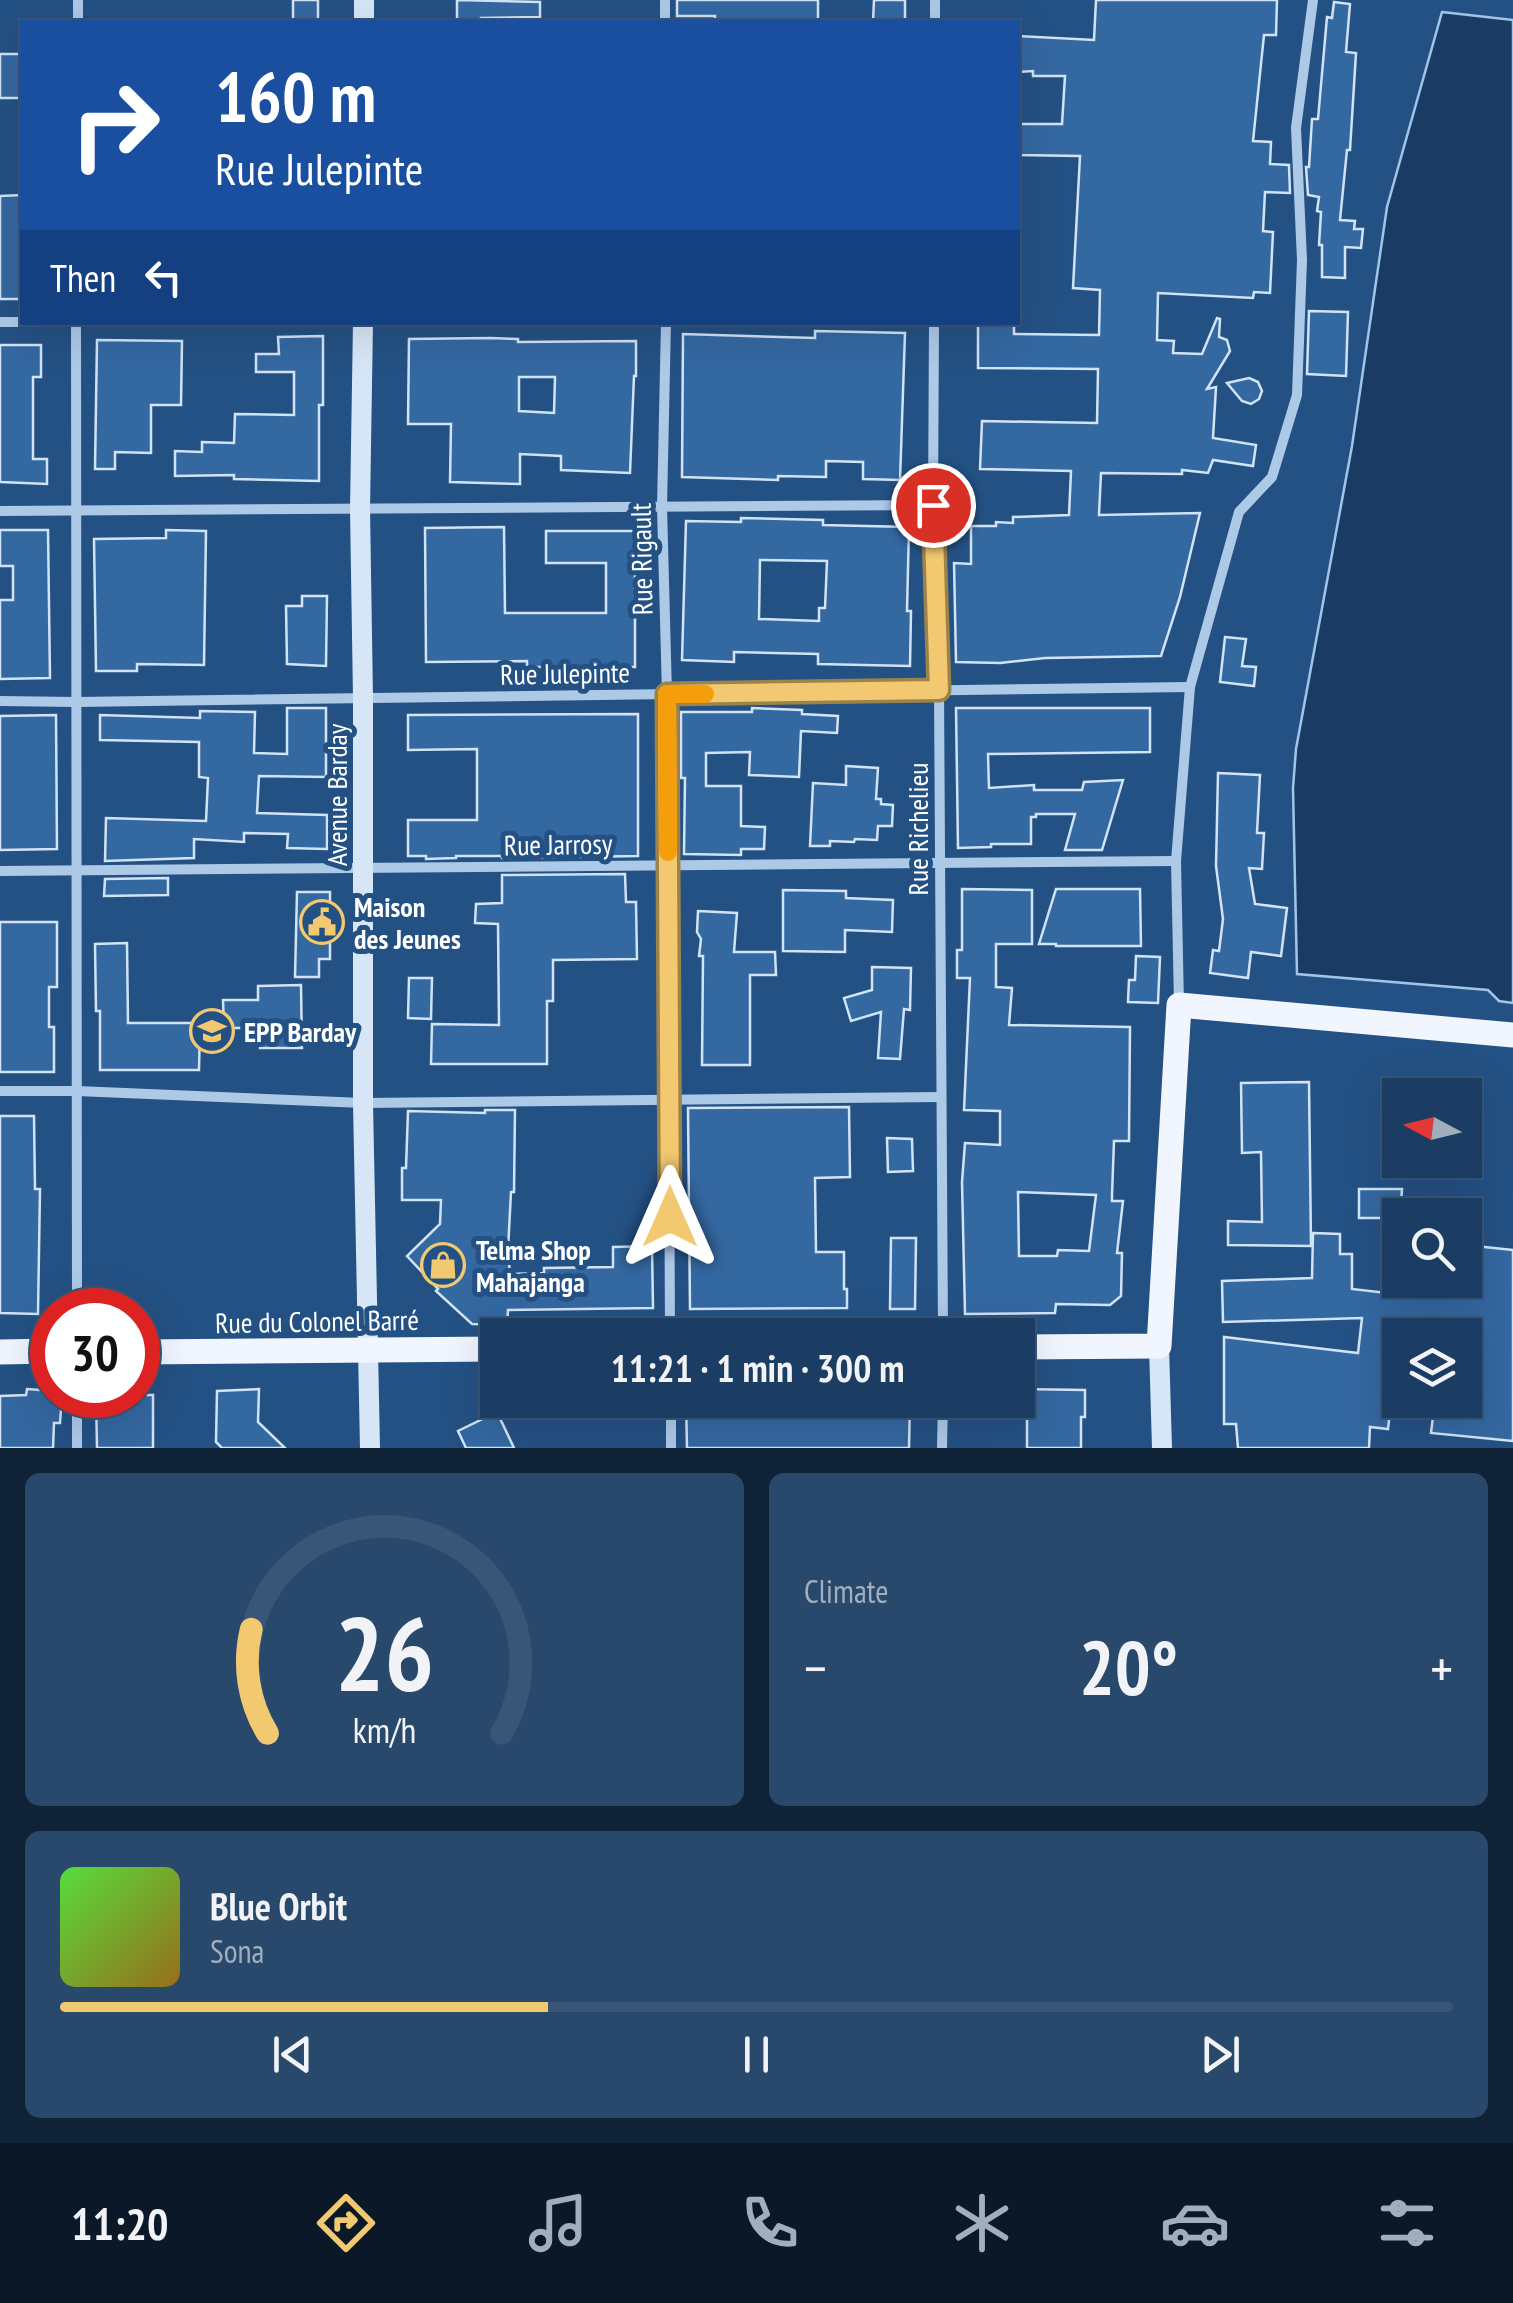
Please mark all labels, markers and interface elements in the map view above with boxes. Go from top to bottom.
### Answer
text: 160 m [215,51,376,141]
icon: right [50,60,180,190]
text: Rue Julepinte [215,139,423,197]
icon: left [136,250,191,305]
text: Then [50,253,116,302]
pin [891,463,976,548]
icon: arrive [906,478,961,533]
street label: Rue Rigault [622,502,660,615]
street label: Rue Julepinte [500,653,630,693]
street label: Avenue Barday [318,723,355,866]
street label: Rue Richelieu [899,763,936,895]
street label: Rue Jarrosy [503,825,613,863]
place label: Maison des Jeunes [354,888,461,957]
public building icon: Maison des Jeunes [299,899,345,945]
school or university icon: EPP Barday [189,1008,235,1054]
place label: EPP Barday [244,1013,357,1050]
north arrow [1382,1078,1482,1178]
map controls [1382,1078,1482,1418]
position arrow [618,1165,722,1269]
button: search [1382,1198,1482,1298]
place label: Telma Shop Mahajanga [476,1231,591,1300]
shop icon: Telma Shop Mahajanga [420,1242,466,1288]
speed limit sign: 30 [30,1288,160,1418]
street label: Rue du Colonel Barré [215,1301,419,1341]
button: layers [1382,1318,1482,1418]
text: 11:21 · 1 min · 300 m [611,1343,904,1392]
text: Climate [804,1570,888,1612]
text: 26 [335,1585,434,1720]
text: 20° [1079,1619,1178,1716]
text: − [804,1632,827,1703]
text: + [1430,1632,1453,1703]
text: km/h [353,1707,416,1753]
text: Blue Orbit [210,1881,347,1930]
text: Sona [210,1930,264,1972]
icon: previous [265,2027,320,2082]
icon: pause [729,2027,784,2082]
icon: next [1193,2027,1248,2082]
icon: directions [311,2188,381,2258]
icon: music [523,2188,593,2258]
icon: phone [735,2188,805,2258]
icon: climate [947,2188,1017,2258]
icon: car [1160,2188,1230,2258]
icon: filters [1372,2188,1442,2258]
text: 11:20 [71,2194,168,2252]

